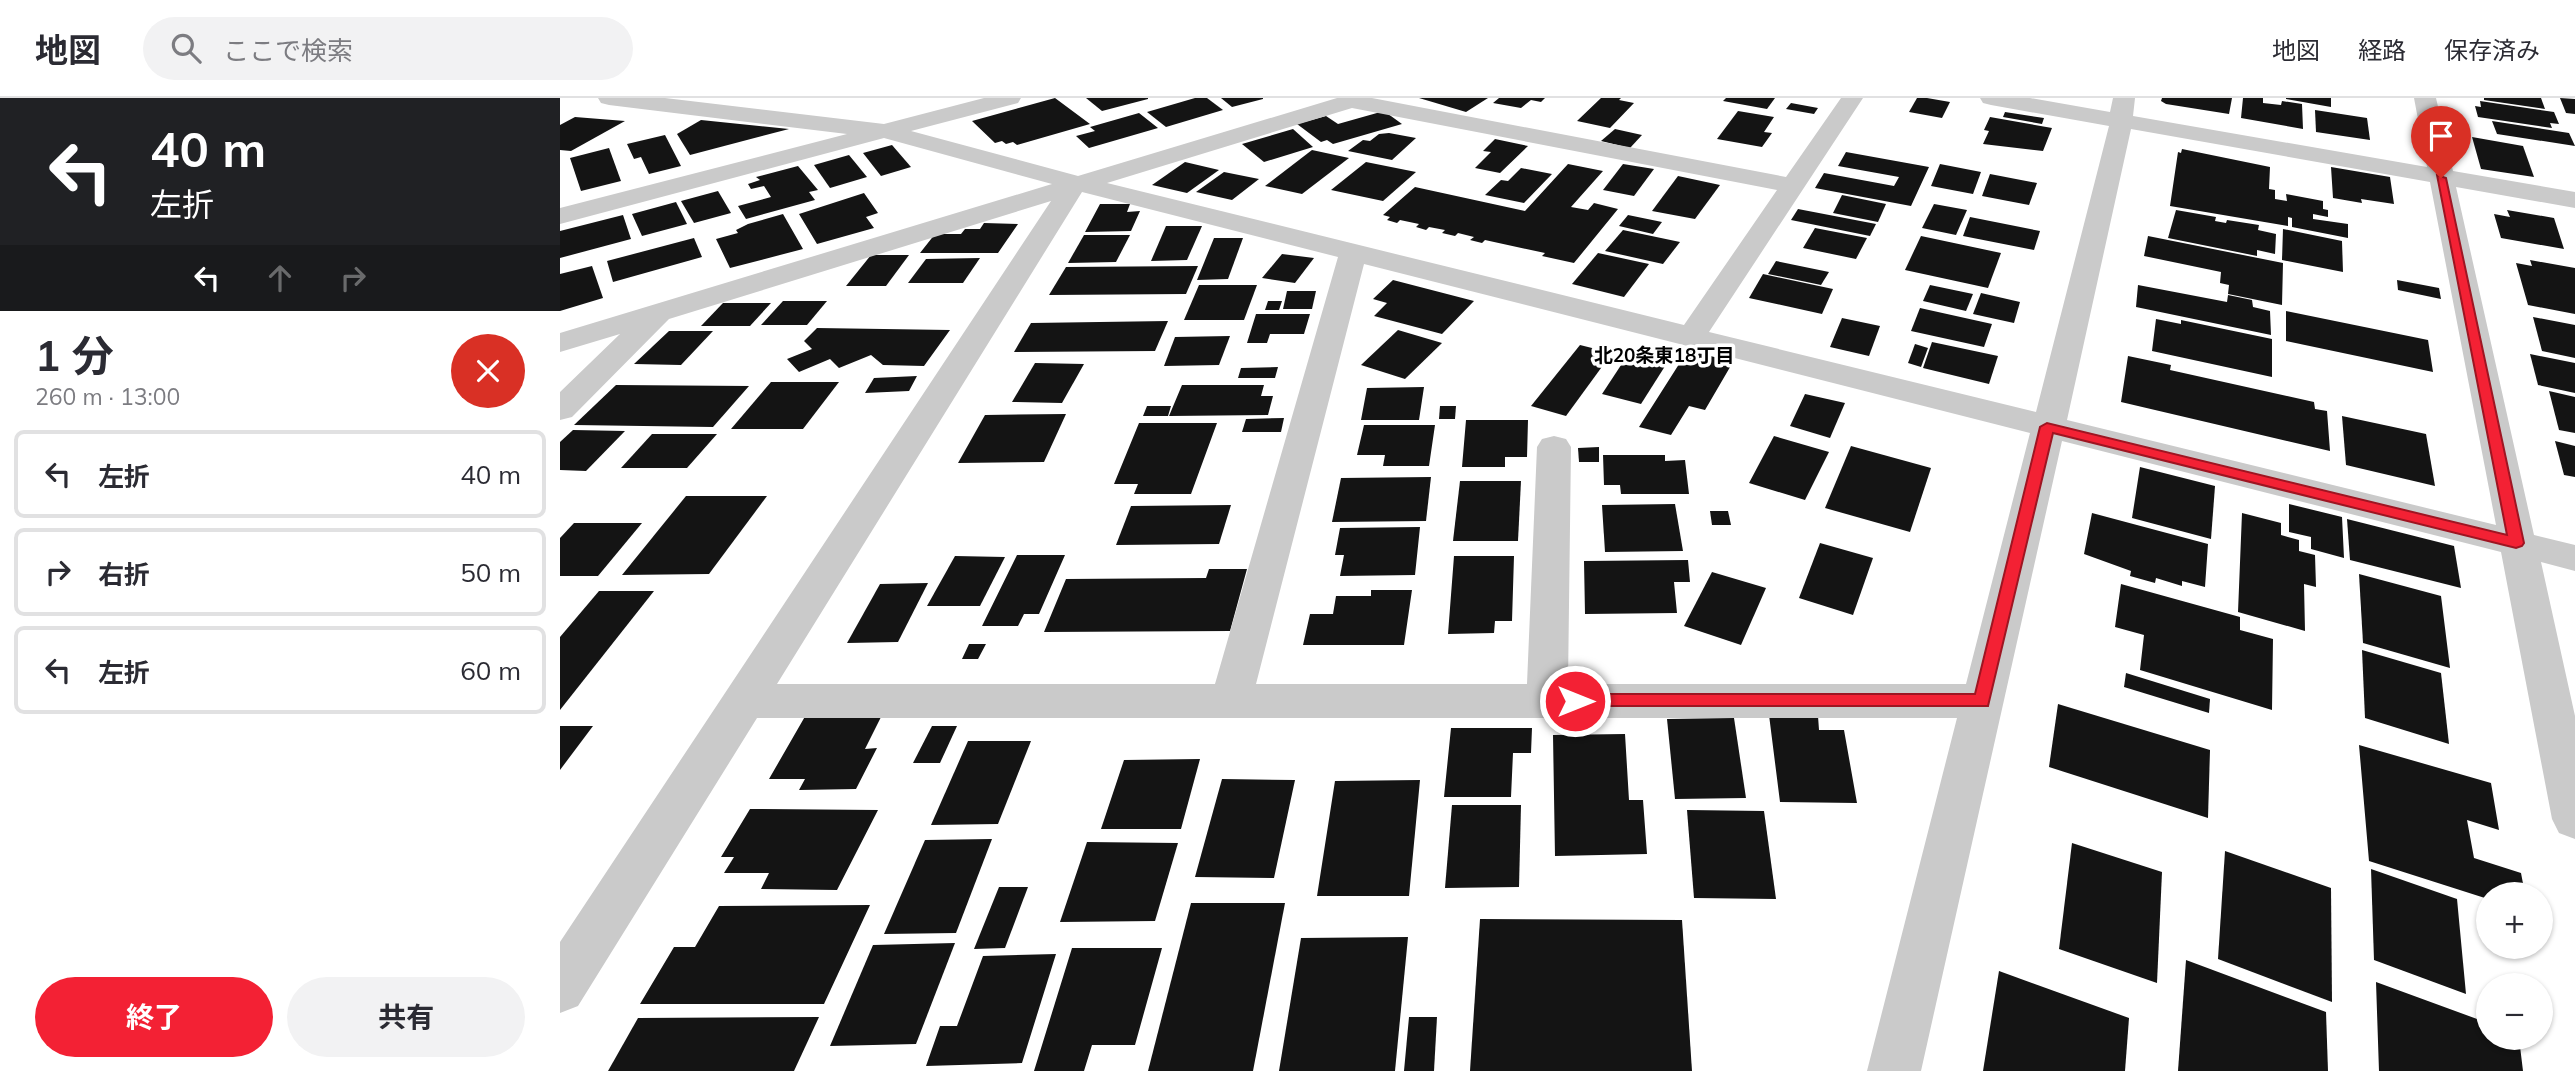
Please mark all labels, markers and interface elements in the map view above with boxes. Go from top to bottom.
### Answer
search box [143,17,633,80]
text: 地図 [35,29,101,70]
icon: search [167,29,205,67]
text: ここで検索 [223,34,353,67]
text: 地図 [2272,35,2320,65]
text: 経路 [2358,35,2406,65]
text: 保存済み [2444,35,2540,65]
pin [2411,106,2471,178]
icon: arrive [2422,117,2460,155]
text: 40 m [150,118,266,179]
icon: left [35,126,126,217]
text: 左折 [150,184,214,224]
icon: left [188,259,226,297]
icon: ahead [261,259,299,297]
icon: right [334,259,372,297]
text: 1 分 [35,329,114,382]
button: close [451,334,525,408]
district label: 北20条東18丁目 [1594,343,1734,367]
text: 260 m · 13:00 [35,382,180,411]
icon: left [39,455,77,493]
text: 40 m [460,458,521,491]
text: 左折 [98,460,150,493]
icon: right [39,553,77,591]
text: 50 m [460,556,521,589]
text: 右折 [98,558,150,591]
icon: left [39,651,77,689]
text: 60 m [460,654,521,687]
text: 左折 [98,656,150,689]
position arrow [1538,664,1612,738]
map controls [2476,882,2553,1050]
button: + [2476,882,2553,959]
button: − [2476,973,2553,1050]
button: 終了 [35,977,273,1057]
button: 共有 [287,977,525,1057]

